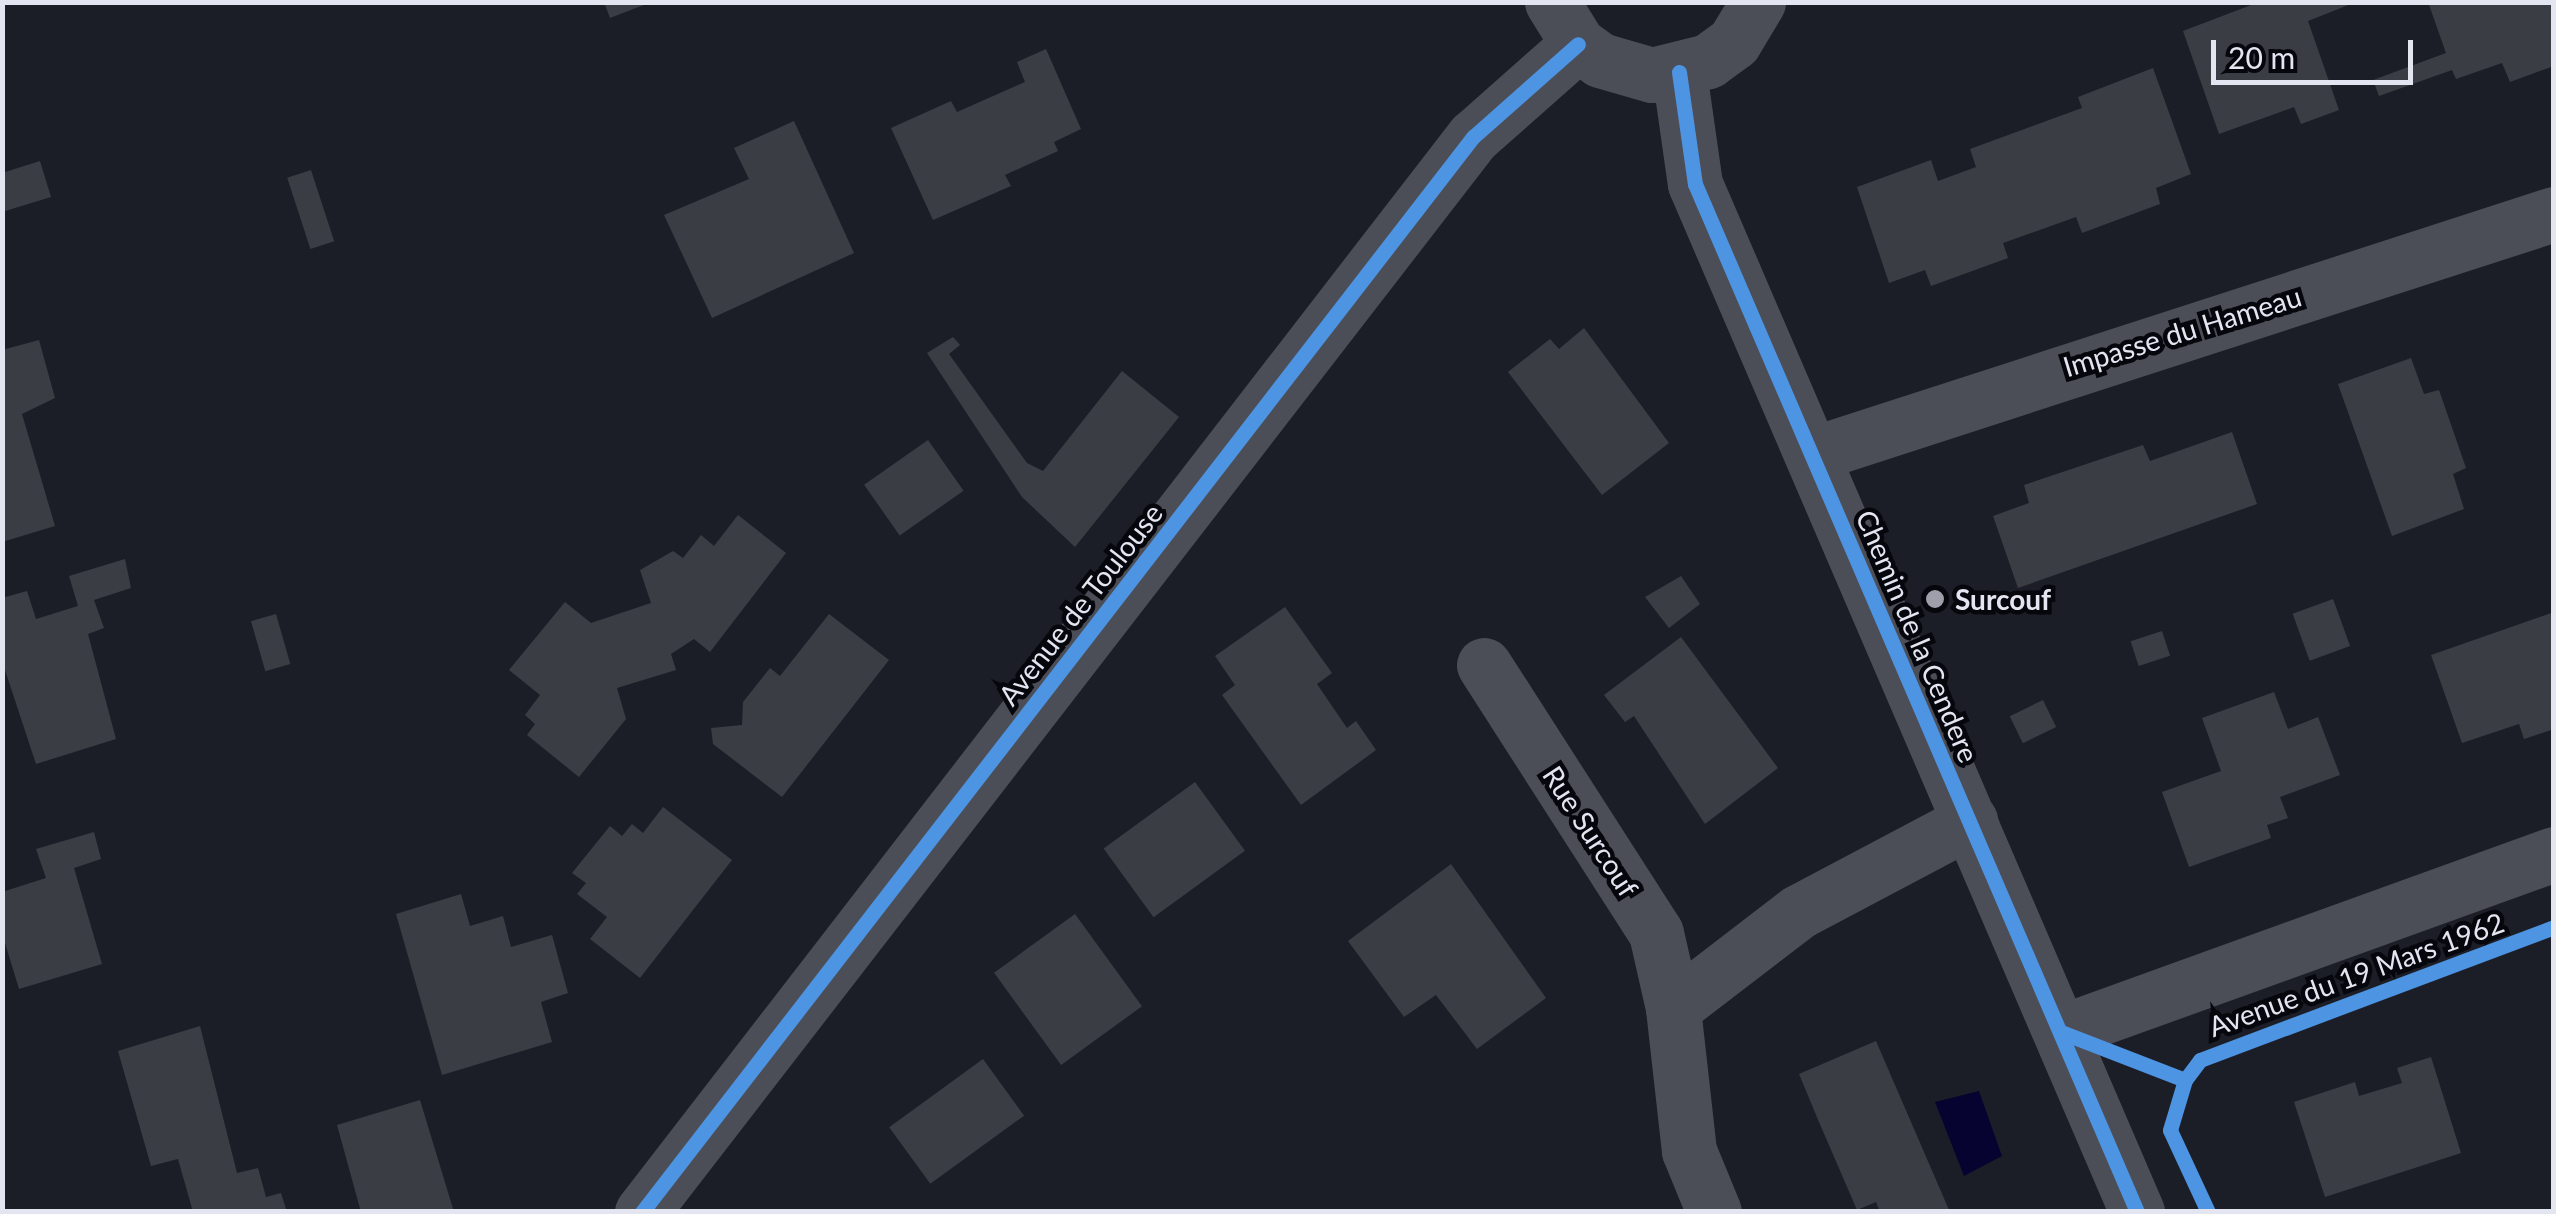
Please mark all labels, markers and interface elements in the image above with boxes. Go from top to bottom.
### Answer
scale bar [2216,20,2418,82]
text: 20 m [2228,39,2295,75]
street label: Impasse du Hameau [2059,279,2305,383]
street label: Avenue de Toulouse [991,496,1169,712]
street label: Chemin de la Cendere [1850,505,1986,767]
place label: Surcouf [1955,582,2051,616]
marker: Surcouf [1924,588,1946,610]
street label: Rue Surcouf [1536,759,1646,903]
street label: Avenue du 19 Mars 1962 [2204,905,2508,1043]

